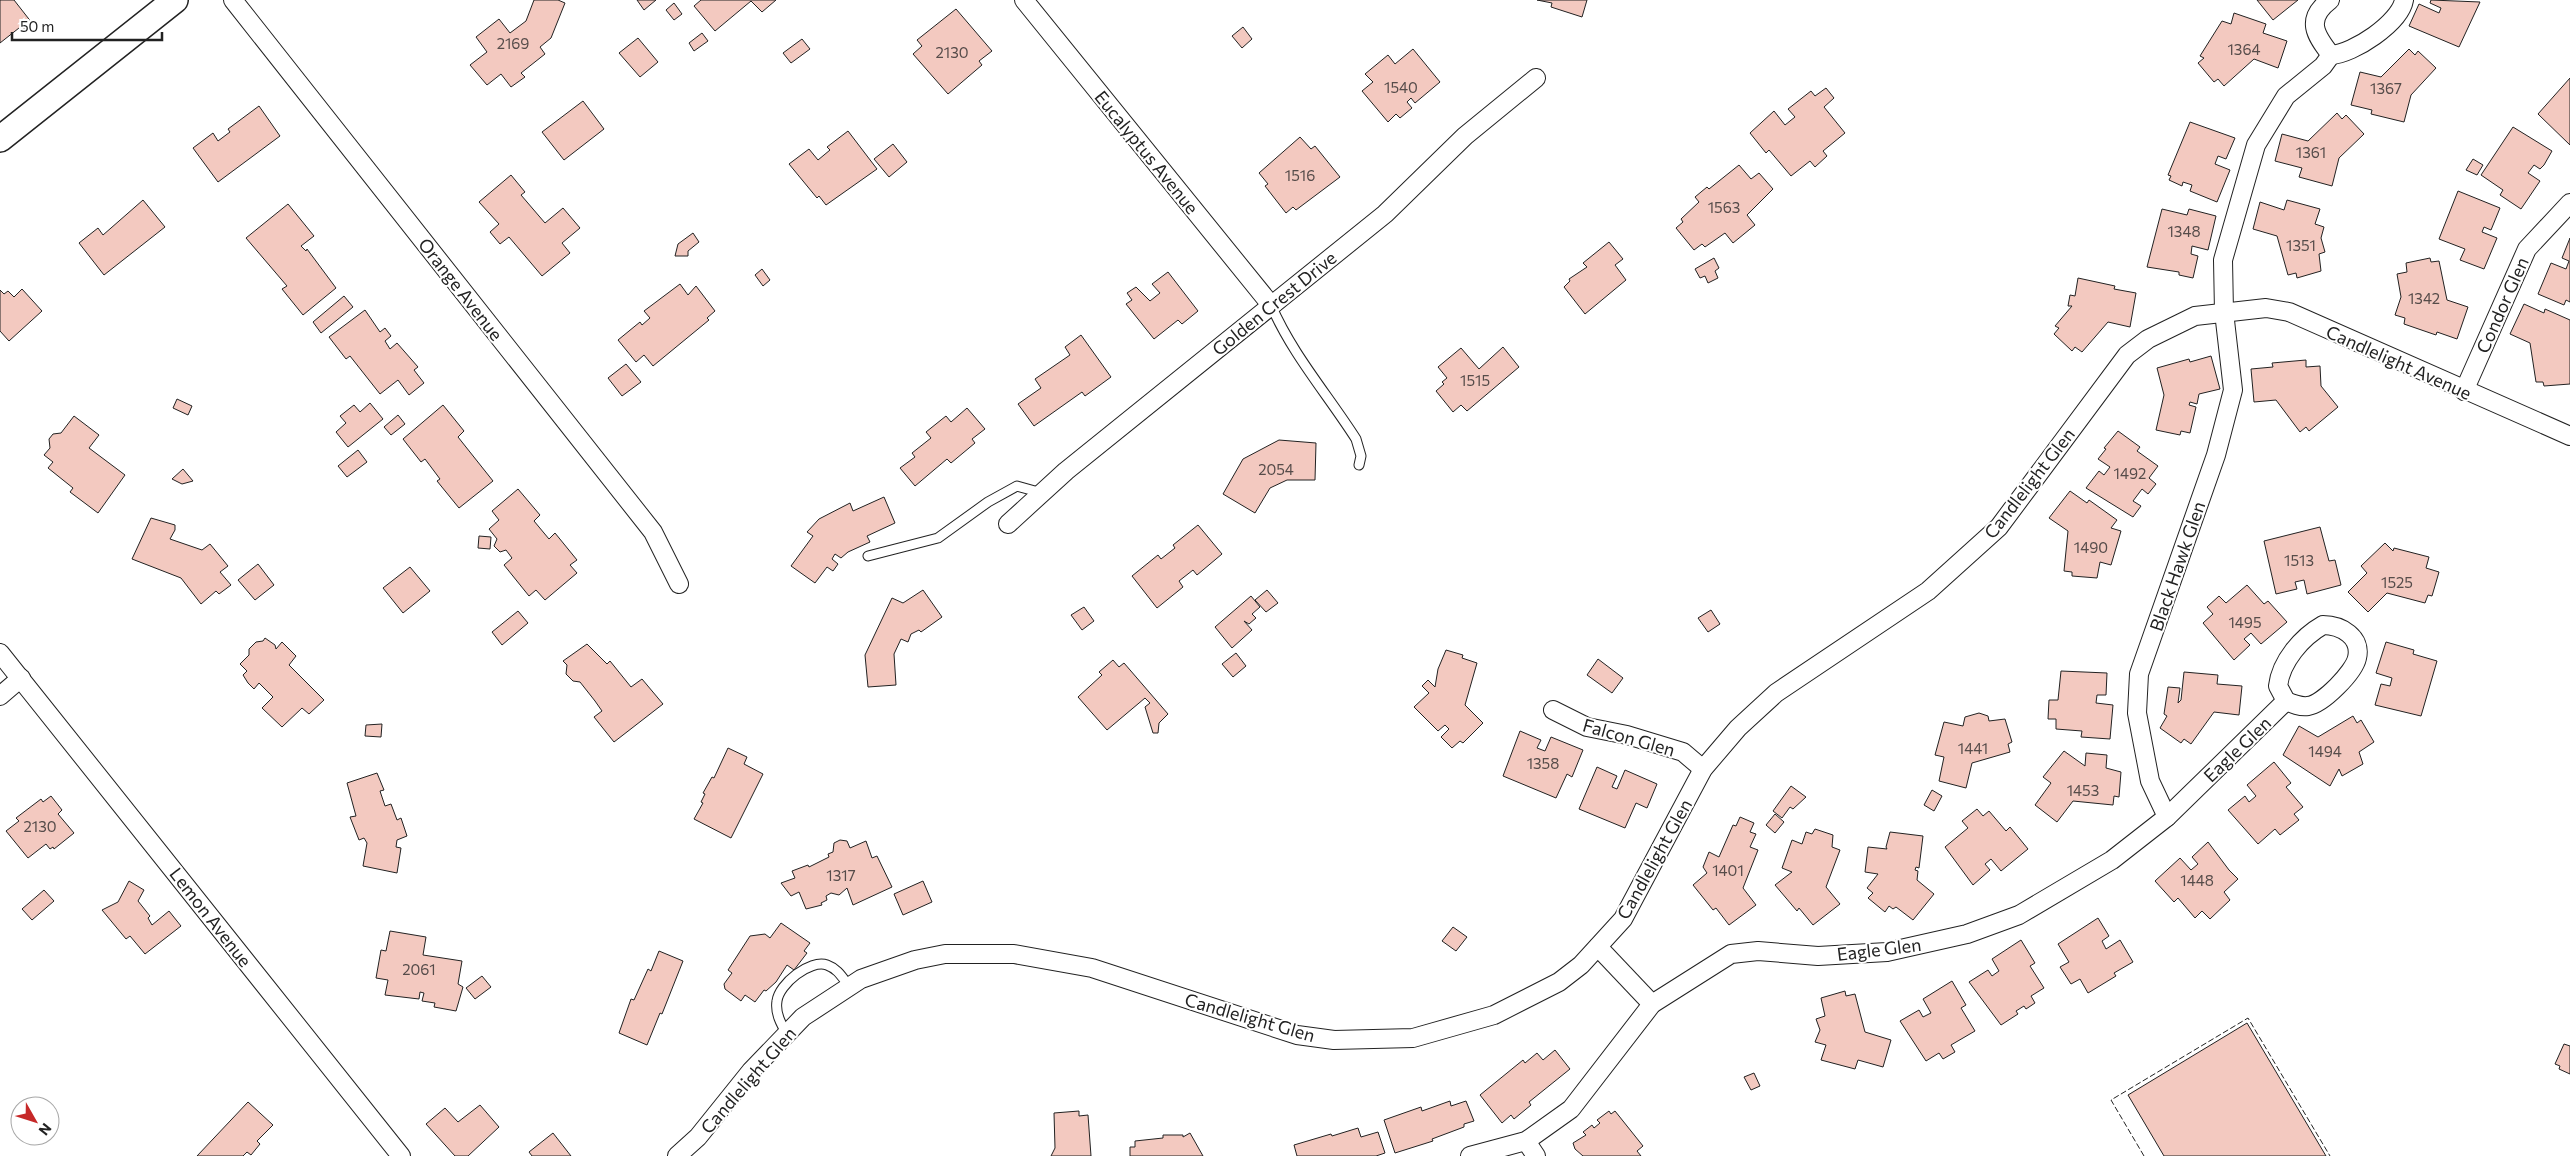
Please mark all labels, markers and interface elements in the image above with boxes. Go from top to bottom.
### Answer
scale bar [12,10,162,42]
text: 50 m [20,17,54,35]
house number: 2169 [497,34,529,52]
house number: 1364 [2227,40,2261,58]
house number: 2130 [935,43,969,61]
house number: 1540 [1384,78,1418,96]
house number: 1367 [2370,79,2402,97]
street label: Eucalyptus Avenue [1090,86,1204,218]
house number: 1361 [2296,143,2326,161]
house number: 1516 [1285,166,1315,184]
house number: 1563 [1708,198,1740,216]
house number: 1348 [2167,222,2201,240]
street label: Orange Avenue [414,233,508,345]
house number: 1351 [2286,236,2316,254]
street label: Golden Crest Drive [1207,246,1341,360]
street label: Condor Glen [2471,254,2533,356]
house number: 1342 [2408,289,2440,307]
street label: Candlelight Avenue [2323,320,2475,404]
house number: 1515 [1460,371,1490,389]
street label: Candlelight Glen [1979,423,2079,543]
house number: 2054 [1258,460,1294,478]
house number: 1492 [2114,464,2146,482]
street label: Black Hawk Glen [2145,498,2209,634]
house number: 1490 [2074,538,2108,556]
house number: 1513 [2284,551,2314,569]
house number: 1525 [2381,573,2413,591]
house number: 1495 [2228,613,2262,631]
street label: Eagle Glen [2199,712,2275,786]
street label: Falcon Glen [1580,713,1678,761]
house number: 1441 [1958,739,1988,757]
house number: 1494 [2308,742,2342,760]
house number: 1358 [1527,754,1559,772]
house number: 1453 [2067,781,2099,799]
street label: Candlelight Glen [1612,795,1696,923]
house number: 2130 [23,817,57,835]
house number: 1401 [1712,861,1744,879]
street label: Lemon Avenue [165,863,257,971]
house number: 1317 [826,866,856,884]
house number: 1448 [2180,871,2214,889]
street label: Eagle Glen [1835,933,1923,965]
house number: 2061 [402,960,436,978]
street label: Candlelight Glen [1182,988,1318,1046]
street label: Candlelight Glen [696,1022,800,1138]
north arrow [10,1096,60,1146]
text: N [36,1120,55,1139]

